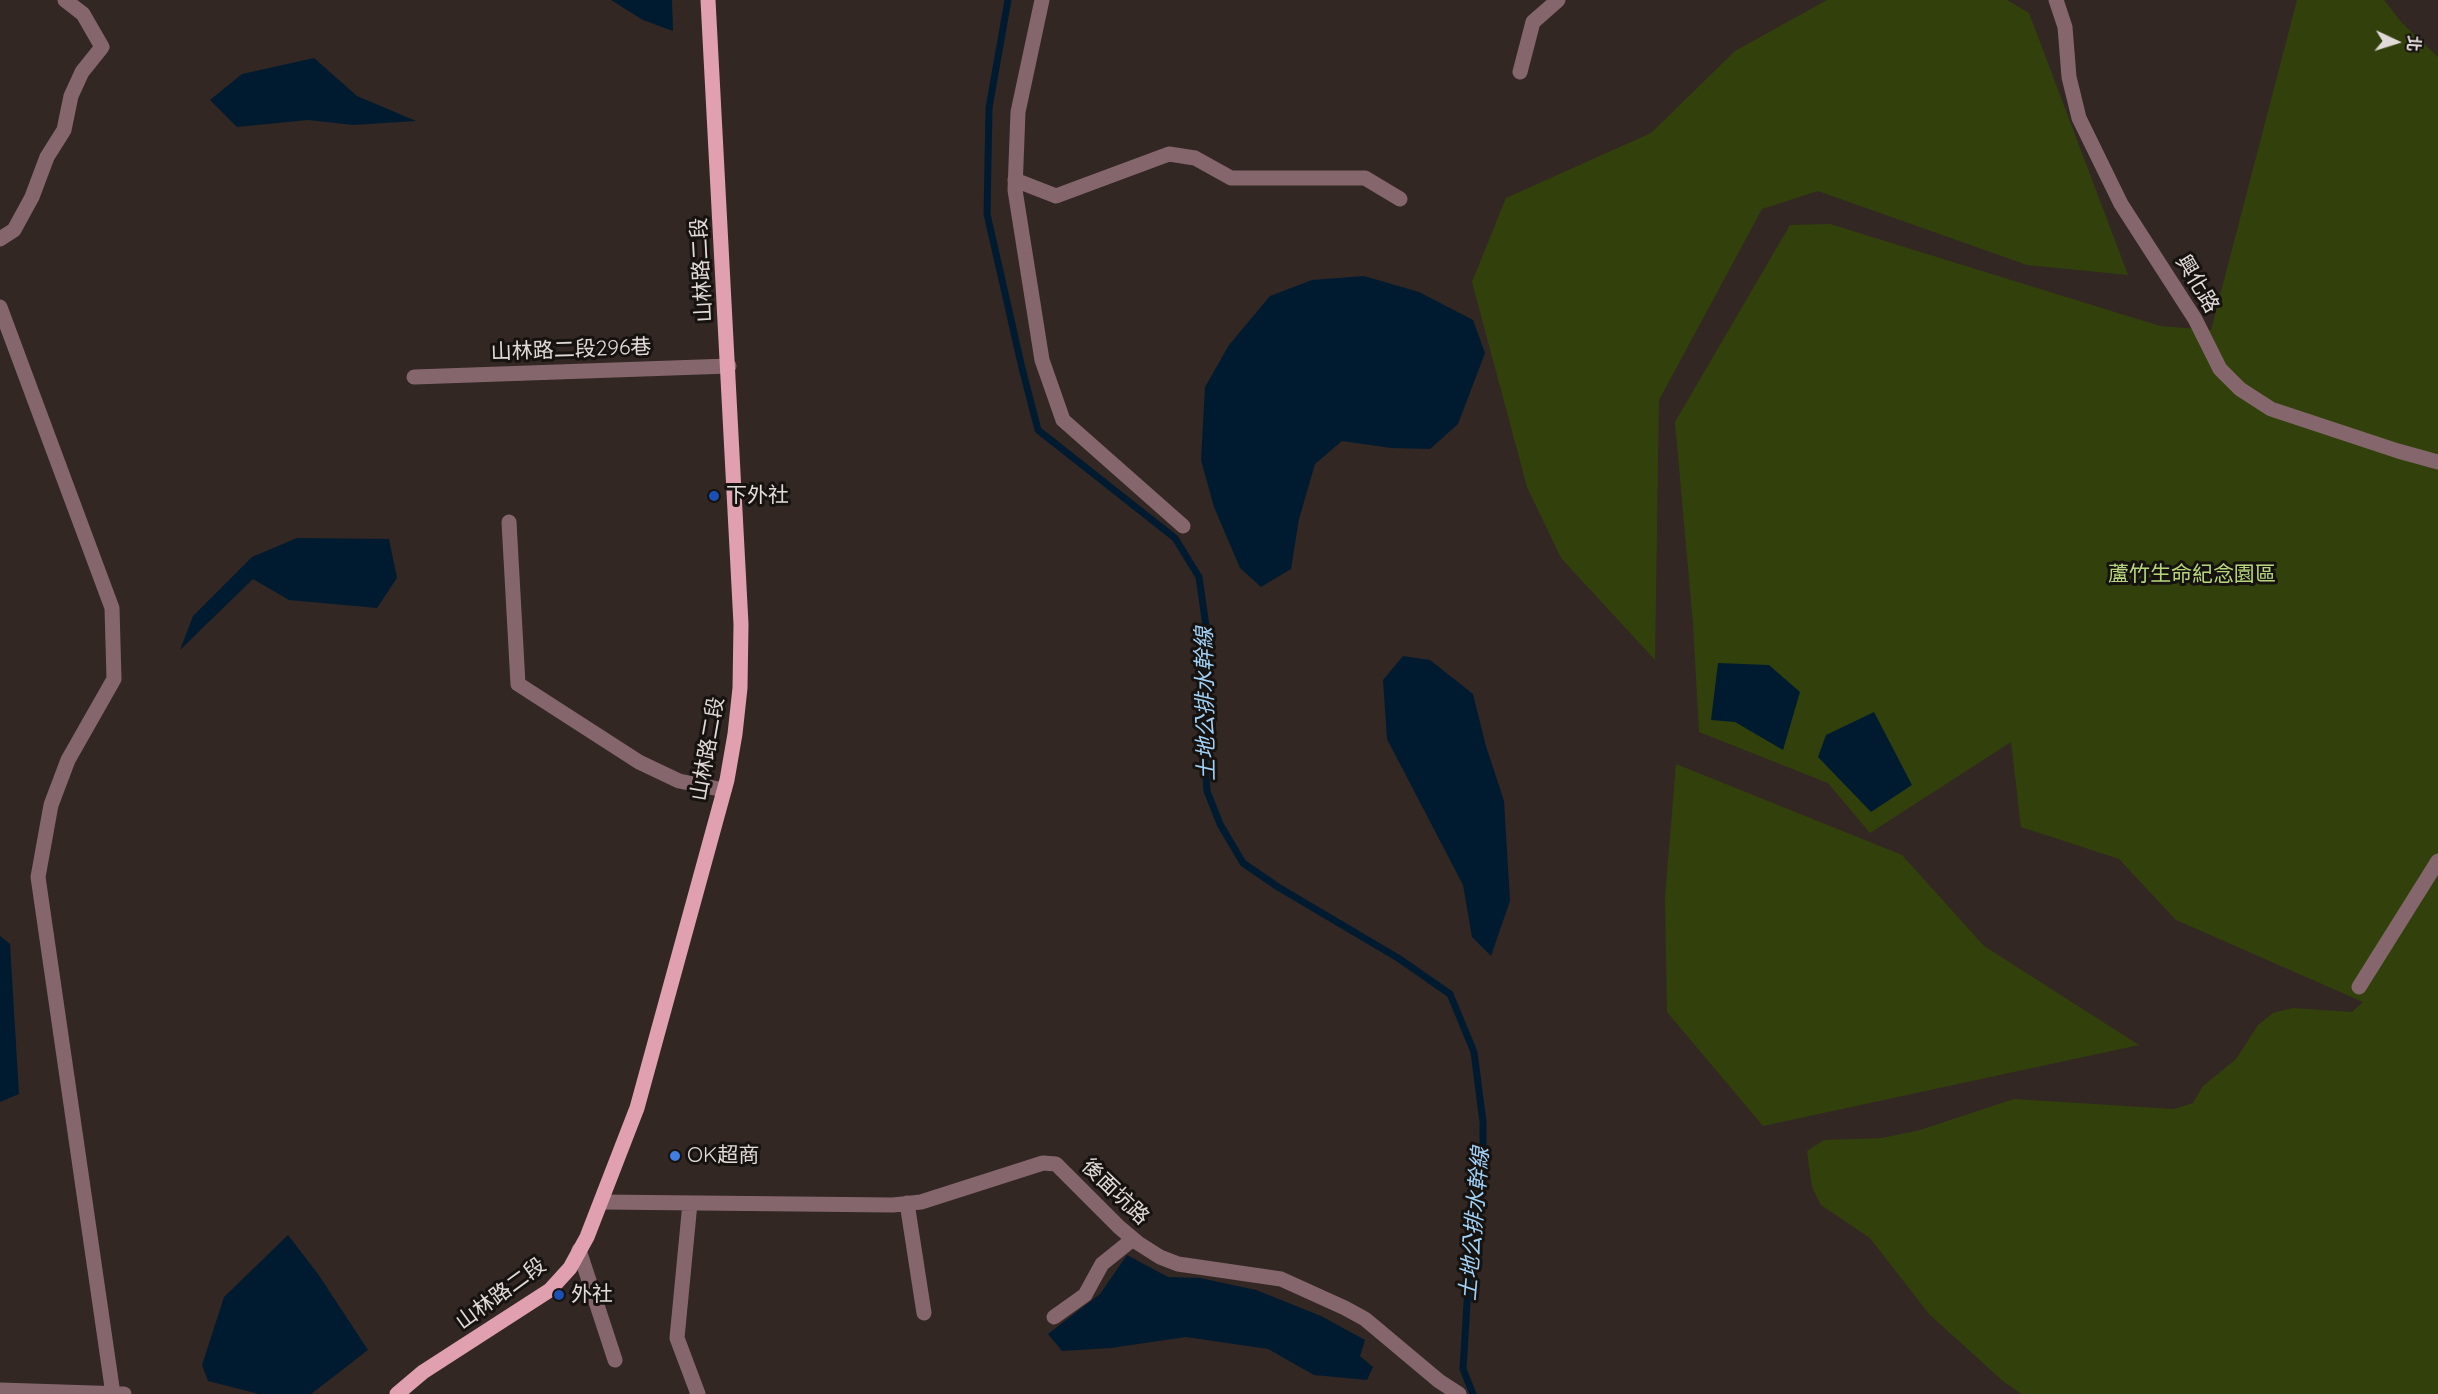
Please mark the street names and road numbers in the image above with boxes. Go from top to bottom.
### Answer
street label: 山林路二段 [687,217,717,323]
street label: 興化路 [2170,251,2224,317]
street label: 山林路二段296巷 [490,335,652,365]
street label: 山林路二段 [686,695,730,803]
street label: 後面坑路 [1076,1154,1154,1230]
street label: 山林路二段 [451,1253,551,1335]

